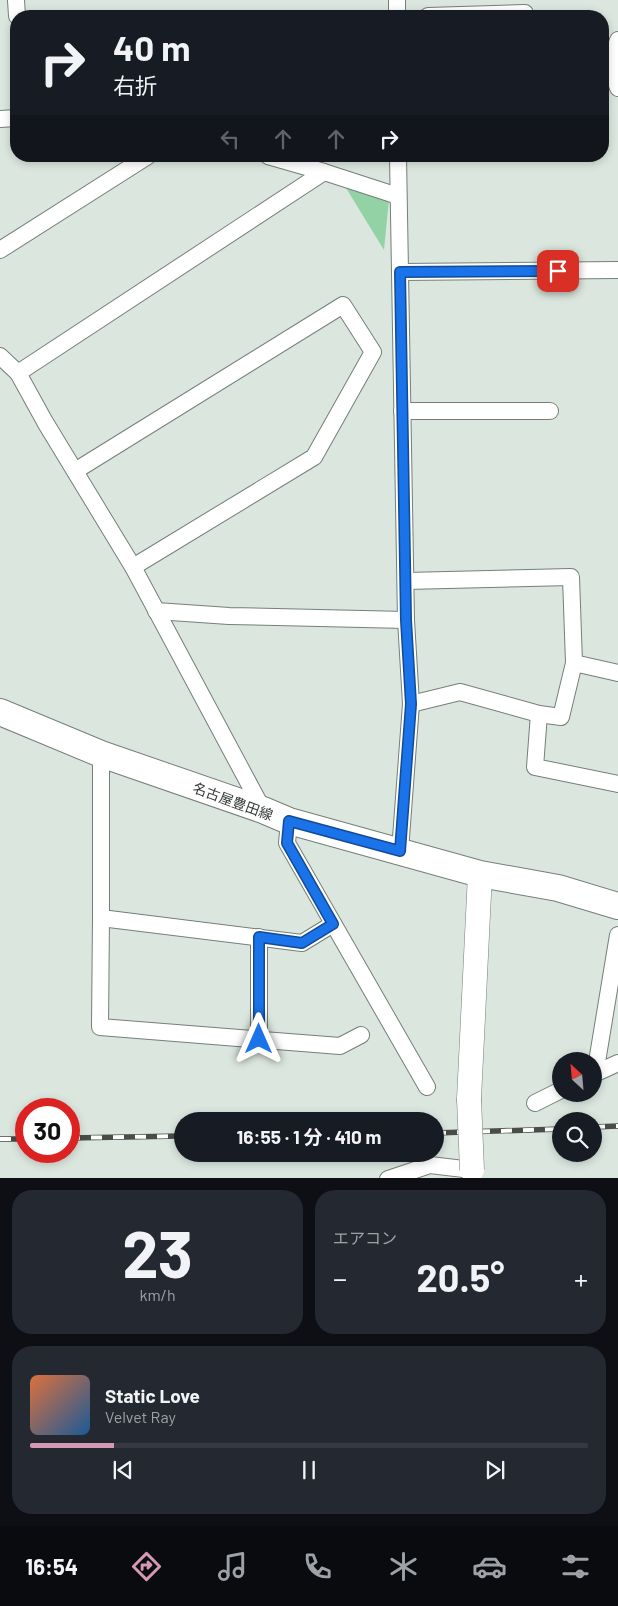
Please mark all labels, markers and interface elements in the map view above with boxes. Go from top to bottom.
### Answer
text: 40 m [113,26,190,68]
icon: right [30,30,95,95]
text: 右折 [113,72,157,98]
icon: left [216,125,244,153]
icon: ahead [269,125,297,153]
icon: ahead [322,125,350,153]
icon: right [375,125,403,153]
pin [537,250,579,292]
icon: arrive [544,257,572,285]
street label: 名古屋豊田線 [191,779,275,823]
position arrow [232,1012,284,1064]
north arrow [552,1052,602,1102]
map controls [552,1052,602,1162]
speed limit sign: 30 [15,1098,80,1163]
button: search [552,1112,602,1162]
text: 16:55 · 1 分 · 410 m [237,1125,381,1148]
text: 23 [122,1213,193,1291]
text: エアコン [333,1228,397,1247]
text: 20.5° [417,1254,504,1300]
text: − [333,1261,347,1295]
text: + [574,1261,588,1295]
text: km/h [139,1285,176,1304]
text: Static Love [105,1384,200,1407]
text: Velvet Ray [105,1407,176,1426]
icon: previous [109,1456,137,1484]
icon: pause [295,1456,323,1484]
icon: next [481,1456,509,1484]
icon: directions [129,1549,164,1584]
icon: music [215,1549,250,1584]
icon: phone [300,1549,335,1584]
icon: climate [386,1549,421,1584]
icon: car [472,1549,507,1584]
icon: filters [558,1549,593,1584]
text: 16:54 [25,1553,78,1579]

